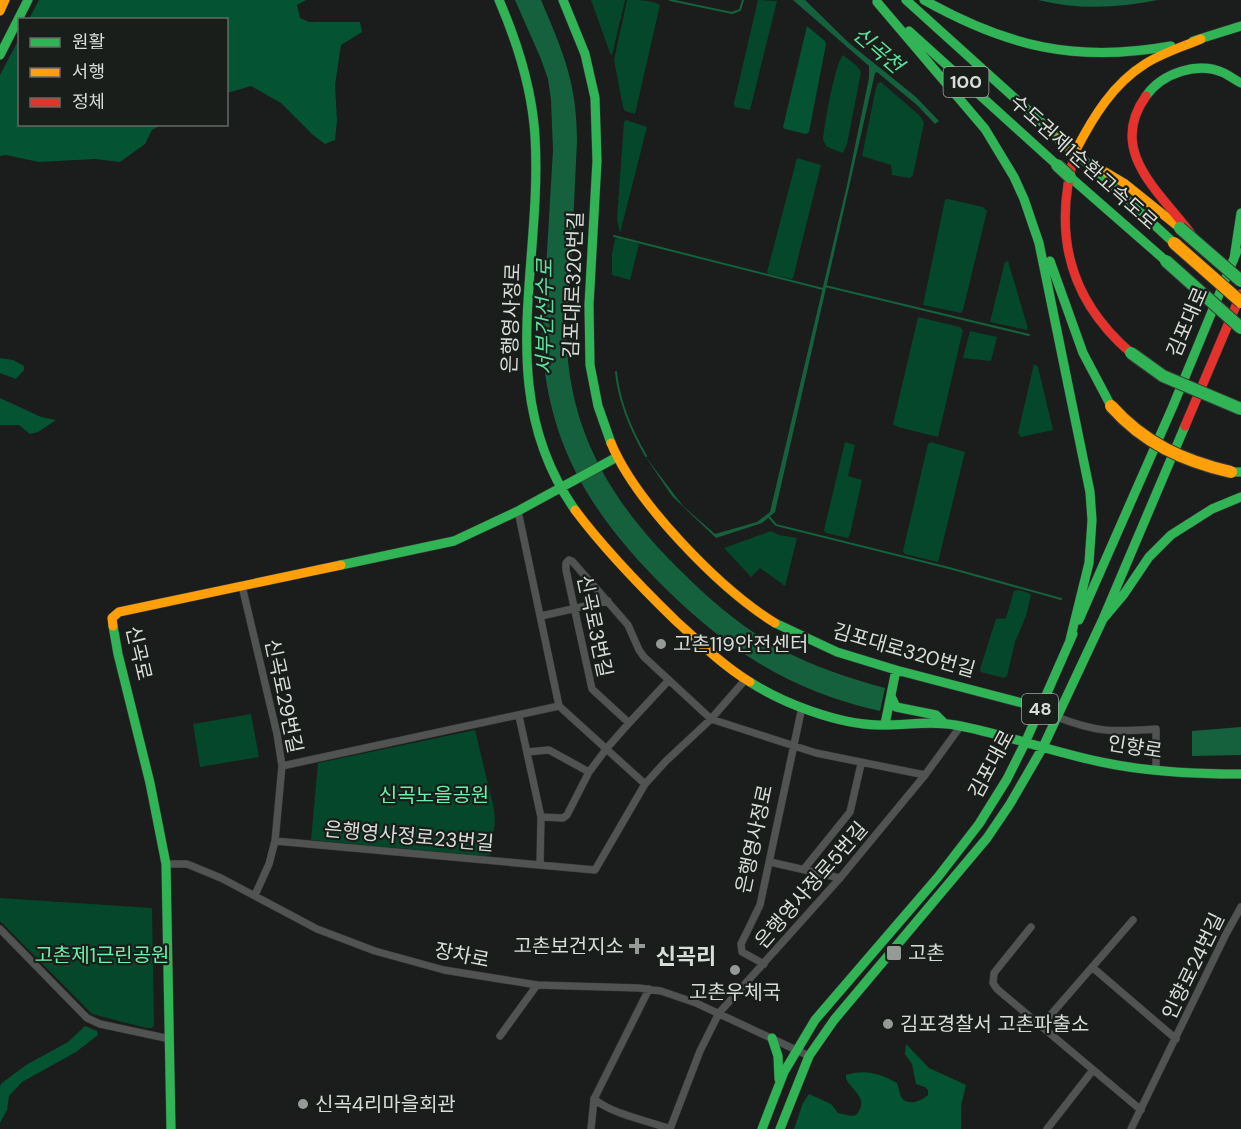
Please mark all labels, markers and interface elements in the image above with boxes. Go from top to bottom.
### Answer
legend [18,18,228,126]
water label: 신곡천 [847,20,911,81]
text: 원활 [72,30,105,54]
text: 서행 [72,60,105,84]
road number: 100 [944,67,988,97]
street label: 수도권제1순환고속도로 [1005,89,1163,235]
text: 정체 [72,90,105,114]
street label: 김포대로320번길 [557,211,589,359]
water label: 서부간선수로 [531,257,559,375]
street label: 은행영사정로 [496,262,526,374]
street label: 김포대로 [1161,283,1213,361]
street label: 신곡로3번길 [571,573,619,679]
street label: 김포대로320번길 [830,617,978,683]
street label: 신곡로 [120,623,158,683]
place label: 고촌119안전센터 [673,631,808,657]
street label: 신곡로29번길 [259,637,309,755]
marker: 고촌119안전센터 [654,637,668,651]
road number: 48 [1022,694,1058,724]
street label: 김포대로 [962,725,1020,803]
street label: 인향로 [1106,730,1164,764]
park label: 신곡노을공원 [379,782,489,808]
street label: 은행영사정로 [730,782,778,896]
street label: 은행영사정로23번길 [323,816,495,856]
street label: 은행영사정로5번길 [749,816,873,954]
street label: 인향로24번길 [1156,908,1230,1024]
place label: 고촌보건지소 [514,933,624,959]
street label: 장차로 [432,937,492,973]
marker: 고촌보건지소 [628,937,646,955]
place label: 고촌 [908,940,945,966]
park label: 고촌제1근린공원 [34,942,170,968]
district label: 신곡리 [656,942,716,971]
marker: 고촌 [885,944,903,962]
marker: 고촌우체국 [728,963,742,977]
place label: 고촌우체국 [689,979,781,1005]
place label: 김포경찰서 고촌파출소 [900,1011,1089,1037]
marker: 김포경찰서 고촌파출소 [881,1017,895,1031]
place label: 신곡4리마을회관 [315,1091,456,1117]
marker: 신곡4리마을회관 [296,1097,310,1111]

